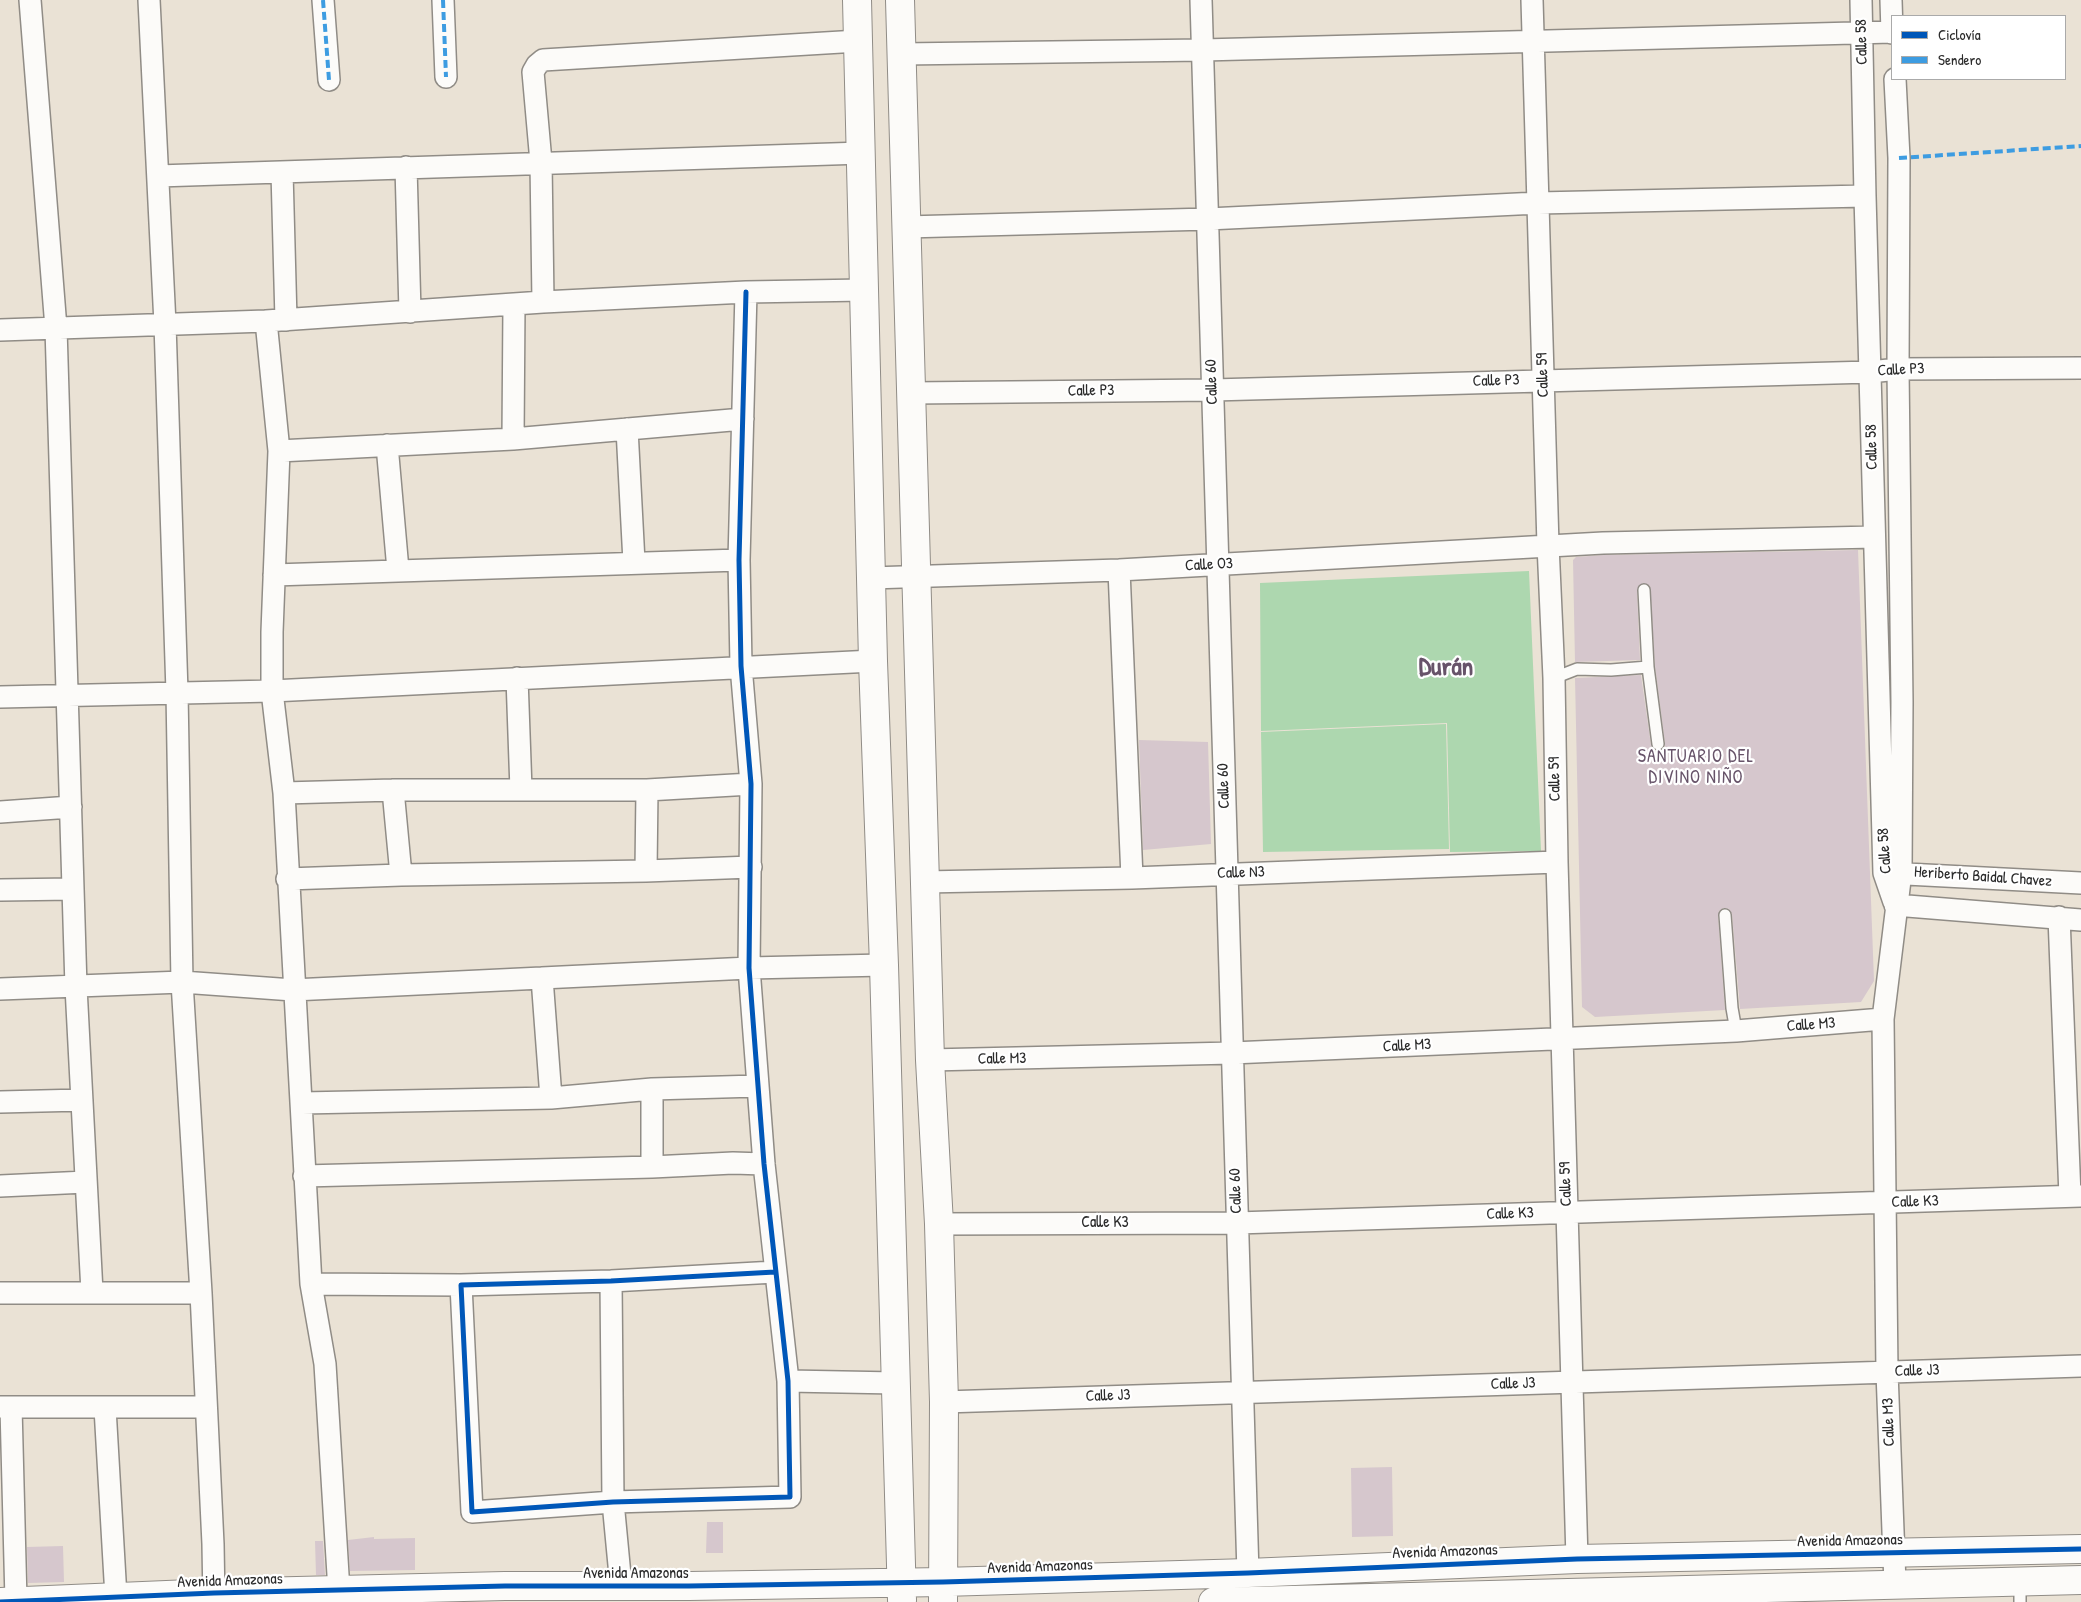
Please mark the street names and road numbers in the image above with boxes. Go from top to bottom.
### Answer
street label: Calle 58 [1852,19,1872,65]
street label: Calle 59 [1533,352,1553,398]
street label: Calle 60 [1202,359,1222,405]
street label: Calle P3 [1877,359,1925,381]
street label: Calle P3 [1472,371,1520,391]
street label: Calle P3 [1067,381,1115,401]
street label: Calle 58 [1862,424,1882,470]
street label: Calle O3 [1185,554,1233,576]
street label: Calle 59 [1545,757,1565,801]
street label: Calle 60 [1214,763,1234,809]
street label: Calle 58 [1874,828,1896,874]
street label: Calle N3 [1217,863,1265,883]
street label: Heriberto Baidal Chavez [1913,863,2053,891]
street label: Calle M3 [1786,1014,1836,1036]
street label: Calle M3 [1382,1035,1432,1057]
street label: Calle M3 [978,1049,1026,1069]
street label: Calle 59 [1556,1161,1576,1207]
street label: Calle 60 [1226,1168,1246,1214]
street label: Calle K3 [1891,1192,1939,1212]
street label: Calle K3 [1486,1204,1534,1224]
street label: Calle K3 [1081,1213,1129,1233]
street label: Calle J3 [1894,1361,1940,1381]
street label: Calle J3 [1490,1374,1536,1394]
street label: Calle J3 [1085,1386,1131,1406]
street label: Calle M3 [1879,1397,1899,1447]
street label: Avenida Amazonas [1797,1530,1903,1552]
street label: Avenida Amazonas [1392,1541,1498,1563]
street label: Avenida Amazonas [987,1556,1093,1578]
street label: Avenida Amazonas [583,1564,689,1584]
street label: Avenida Amazonas [177,1570,283,1592]

